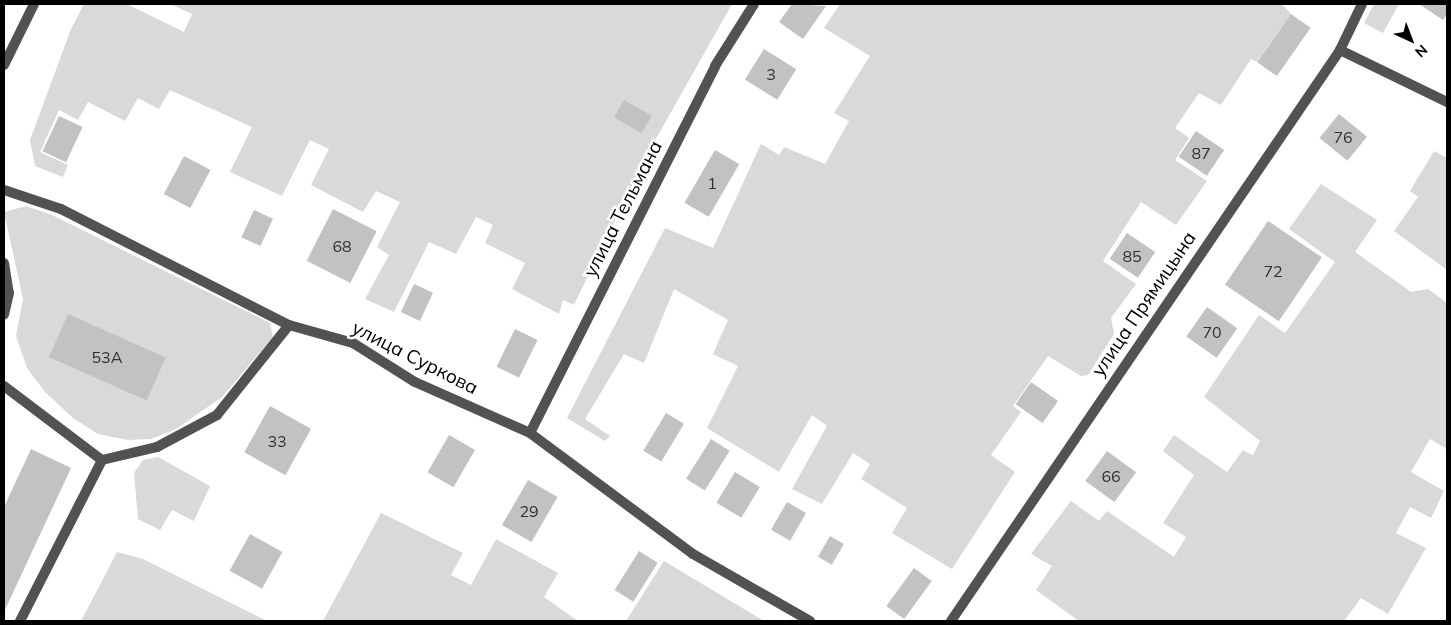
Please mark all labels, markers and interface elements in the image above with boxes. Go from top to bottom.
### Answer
north arrow [1386,15,1436,65]
text: N [1411,41,1431,61]
house number: 3 [766,64,776,84]
house number: 76 [1333,127,1353,147]
street label: улица Тельмана [579,137,667,281]
house number: 87 [1191,143,1211,163]
house number: 1 [707,173,717,193]
street label: улица Прямицына [1087,227,1201,381]
house number: 68 [332,236,352,256]
house number: 85 [1122,246,1142,266]
house number: 72 [1263,261,1283,281]
street label: улица Суркова [348,316,482,400]
house number: 70 [1202,322,1222,342]
house number: 53А [92,347,122,367]
house number: 33 [267,431,287,451]
house number: 66 [1101,466,1121,486]
house number: 29 [519,501,539,521]

